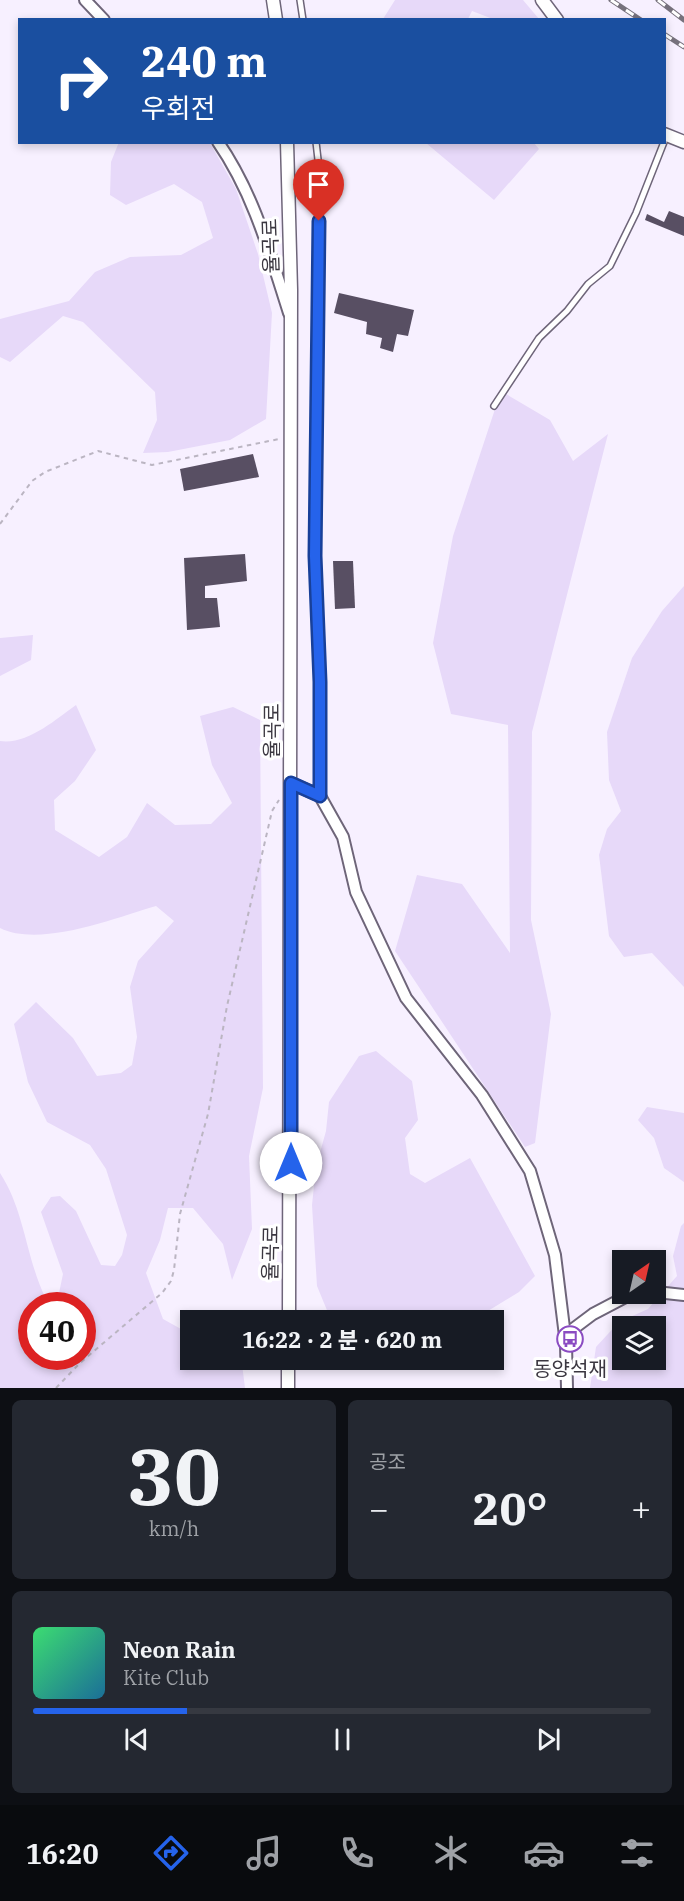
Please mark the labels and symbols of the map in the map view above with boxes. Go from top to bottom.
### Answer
pin [293,159,344,221]
street label: 율곡로 [256,218,284,274]
street label: 율곡로 [258,703,285,759]
position arrow [259,1131,323,1195]
street label: 율곡로 [256,1225,284,1281]
north arrow [612,1250,666,1304]
speed limit sign: 40 [18,1292,96,1370]
bus stop icon: 동양석재 [555,1324,585,1354]
place label: 동양석재 [533,1355,607,1382]

